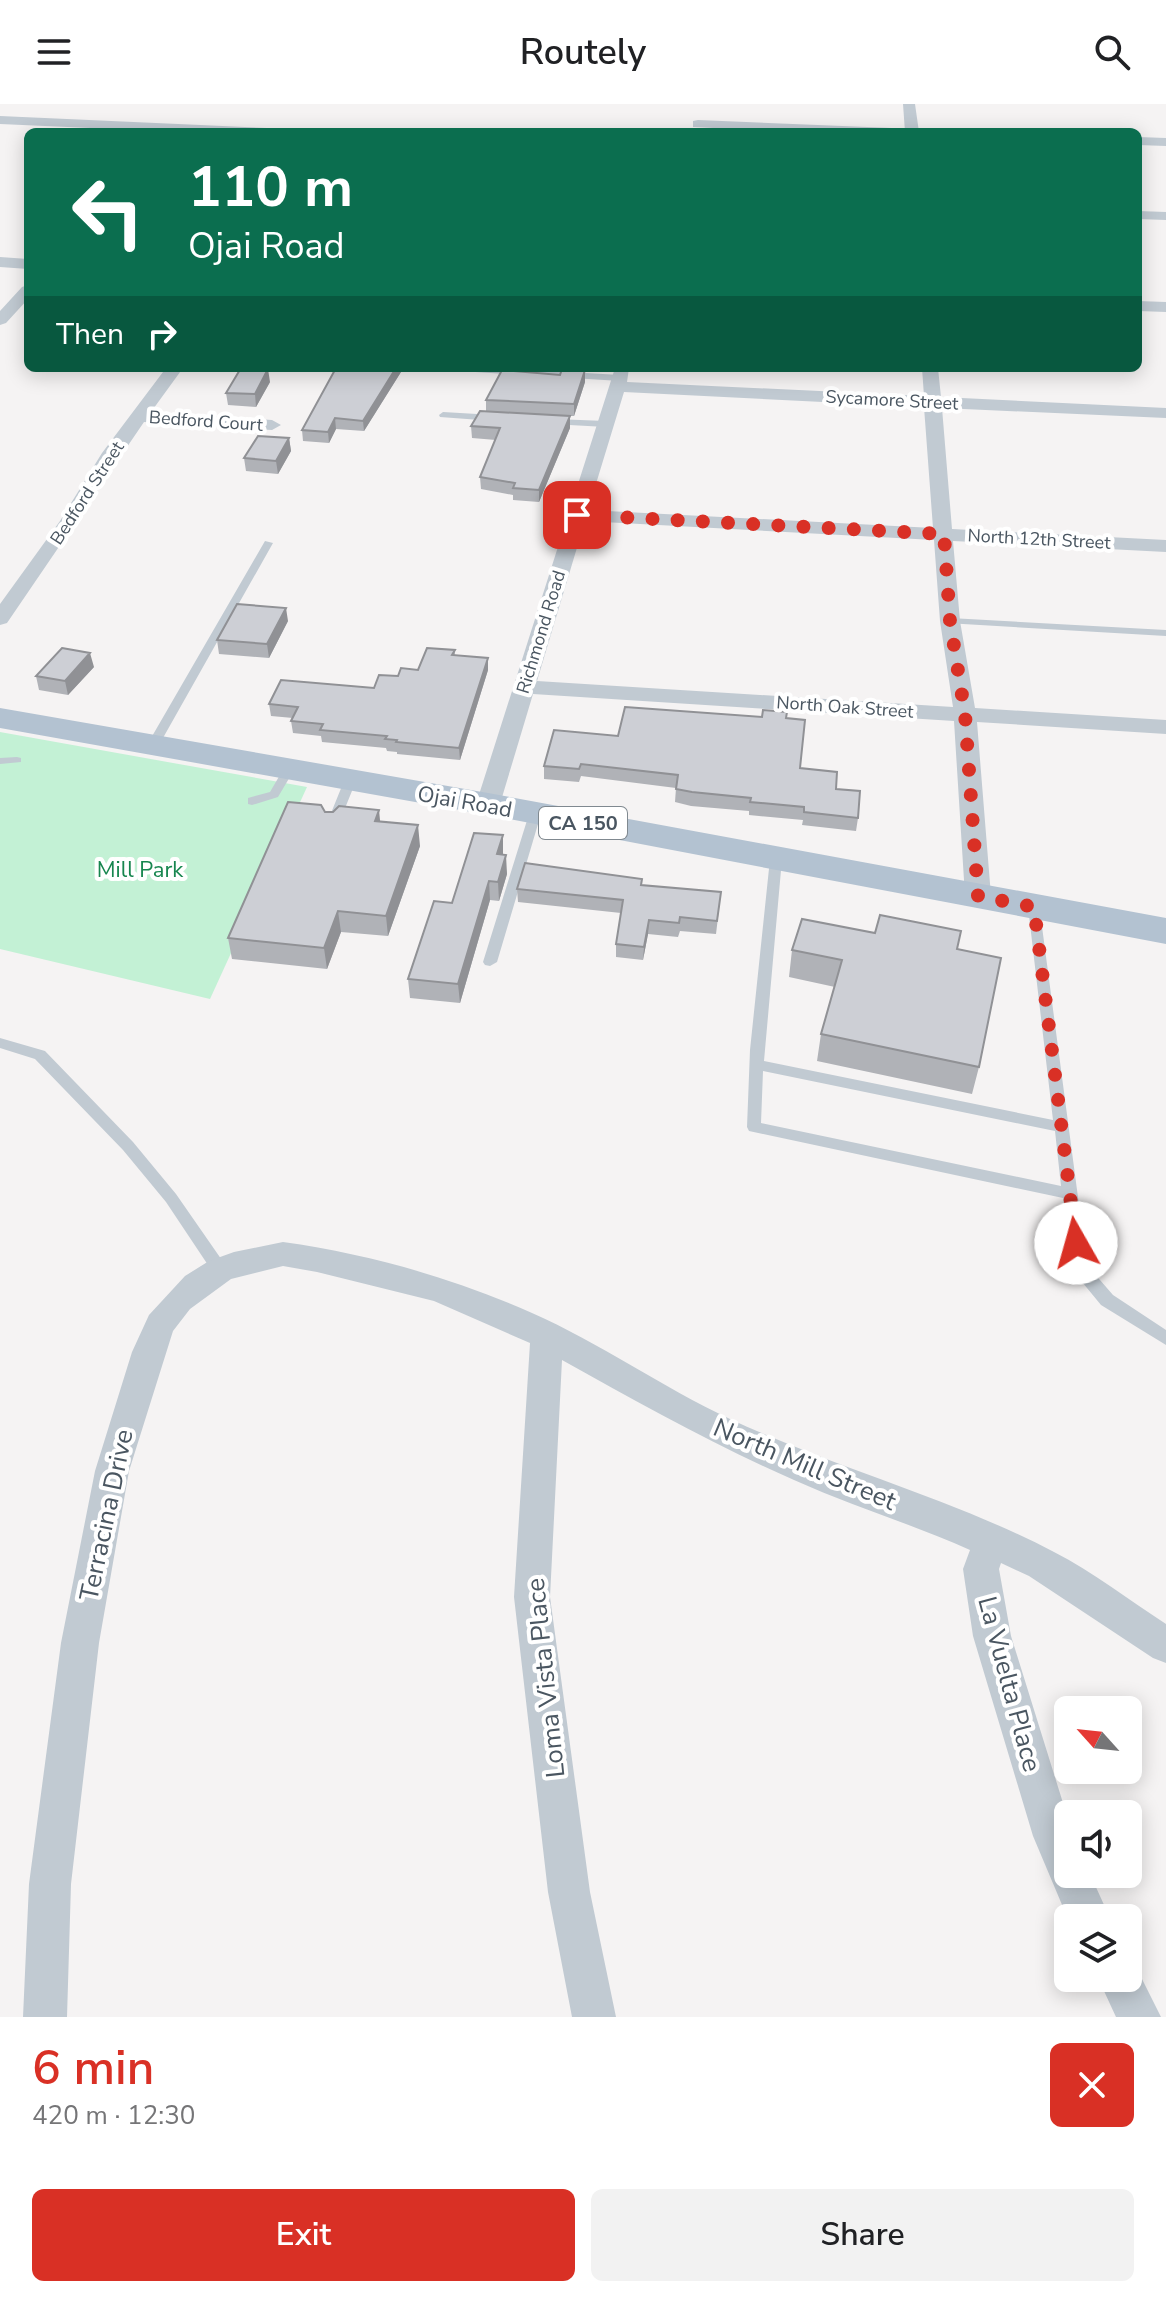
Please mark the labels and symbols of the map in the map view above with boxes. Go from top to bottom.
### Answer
street label: Sycamore Street [825,385,960,415]
street label: Bedford Court [148,405,265,437]
street label: Bedford Street [45,436,130,549]
pin [543,481,611,549]
street label: North 12th Street [967,523,1112,555]
street label: Richmond Road [511,568,571,696]
street label: North Oak Street [776,690,915,724]
street label: Ojai Road [415,779,515,825]
road number: CA 150 [539,807,627,839]
park label: Mill Park [97,855,184,885]
position arrow [1034,1201,1118,1285]
street label: North Mill Street [708,1410,902,1519]
street label: Terracina Drive [71,1426,142,1604]
street label: Loma Vista Place [518,1576,573,1780]
street label: La Vuelta Place [969,1593,1050,1776]
north arrow [1054,1696,1142,1784]

